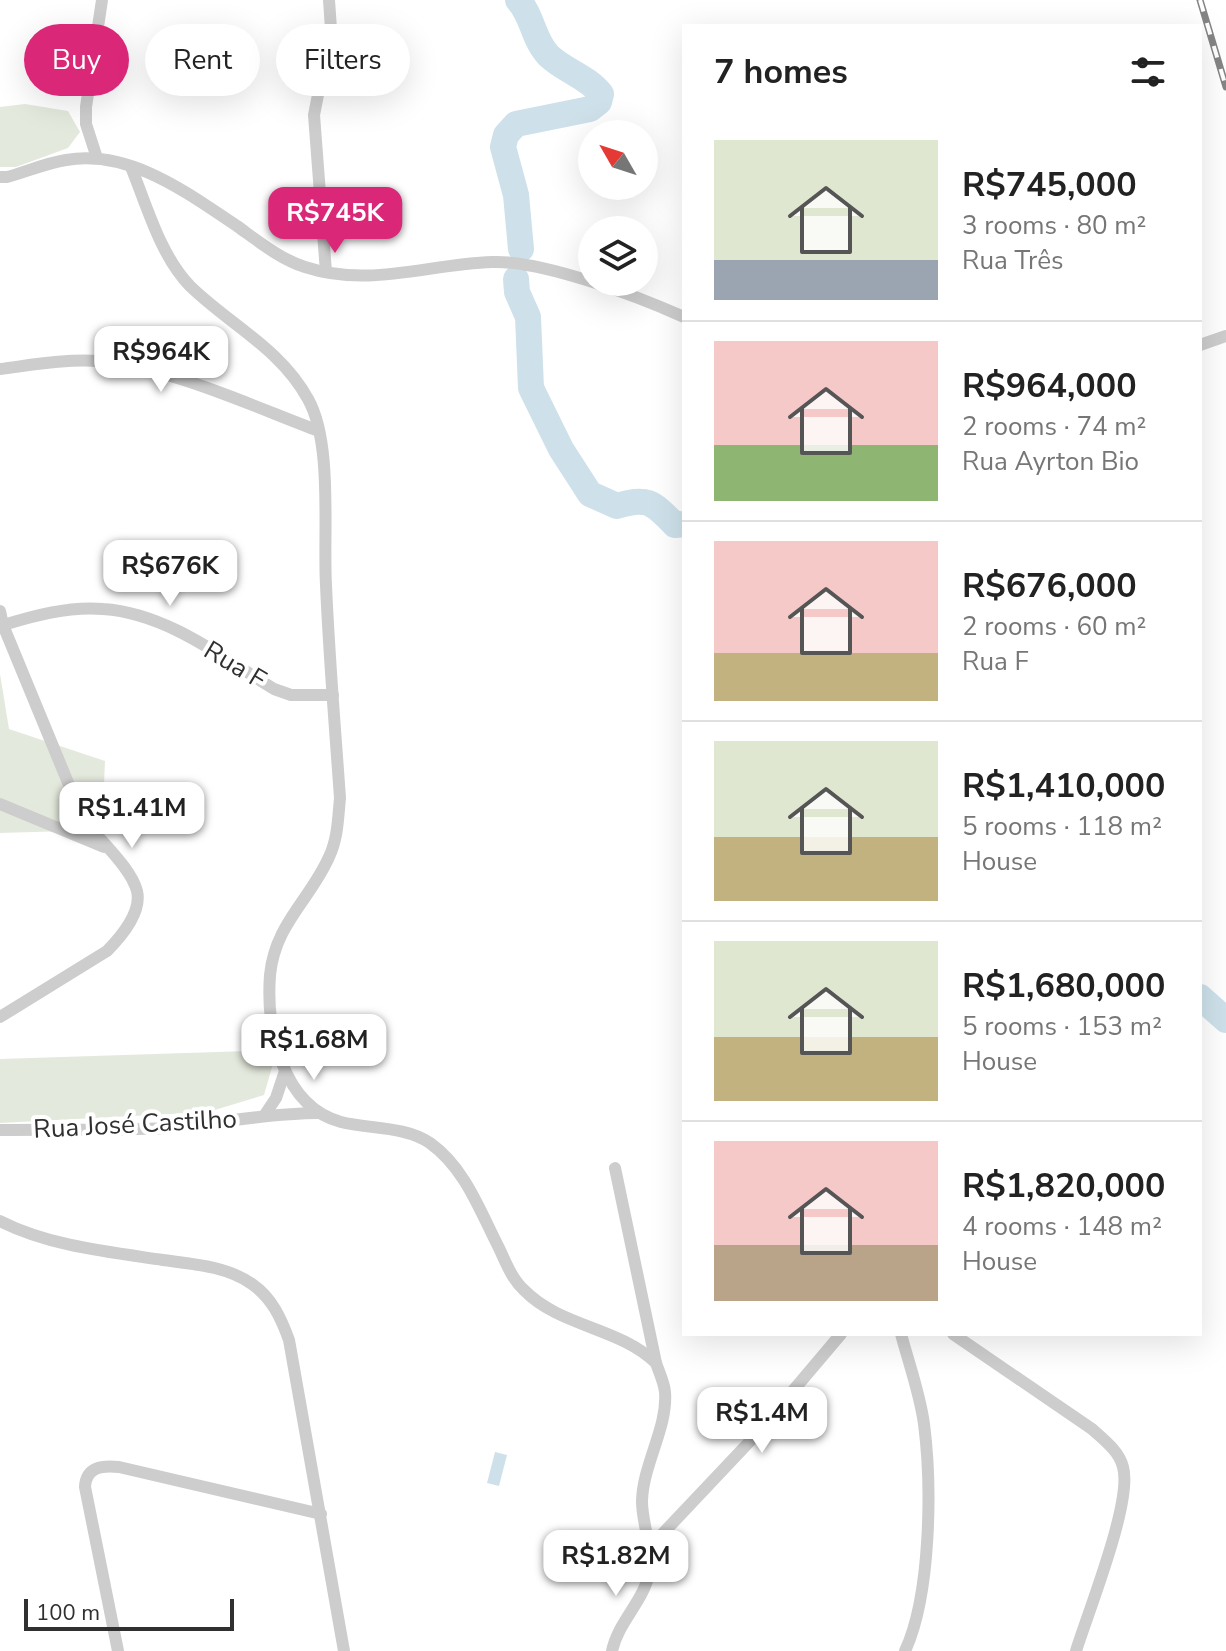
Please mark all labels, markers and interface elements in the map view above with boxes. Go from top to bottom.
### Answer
chip: Buy [24,24,129,96]
chip: Rent [145,24,260,96]
chip: Filters [276,24,410,96]
text: 7 homes [714,49,848,95]
icon: filters [1126,50,1170,94]
north arrow [578,120,658,200]
map controls [578,120,658,296]
text: R$745,000 [962,162,1137,208]
icon: home [778,172,874,268]
pin: R$745K [270,187,400,255]
text: R$745K [286,195,384,230]
text: 3 rooms · 80 m² [962,208,1146,243]
button: layers [578,216,658,296]
text: Rua Três [962,243,1064,278]
pin: R$964K [96,326,226,394]
text: R$964K [112,334,210,369]
text: R$964,000 [962,363,1137,409]
icon: home [778,373,874,469]
text: 2 rooms · 74 m² [962,409,1146,444]
text: Rua Ayrton Bio [962,444,1139,479]
pin: R$676K [105,540,235,608]
text: R$676K [121,548,219,583]
text: R$676,000 [962,563,1137,609]
icon: home [778,573,874,669]
text: 2 rooms · 60 m² [962,609,1146,644]
street label: Rua F [197,633,273,697]
text: Rua F [962,644,1029,679]
text: R$1,410,000 [962,763,1165,809]
icon: home [778,773,874,869]
pin: R$1.41M [58,782,206,850]
text: R$1.41M [77,790,187,825]
text: 5 rooms · 118 m² [962,809,1162,844]
text: House [962,844,1037,879]
text: R$1,680,000 [962,963,1165,1009]
icon: home [778,973,874,1069]
text: 5 rooms · 153 m² [962,1009,1162,1044]
pin: R$1.68M [240,1014,388,1082]
text: R$1.68M [259,1022,369,1057]
text: House [962,1044,1037,1079]
street label: Rua José Castilho [32,1101,238,1147]
text: R$1,820,000 [962,1163,1165,1209]
icon: home [778,1173,874,1269]
text: 4 rooms · 148 m² [962,1209,1162,1244]
text: House [962,1244,1037,1279]
pin: R$1.4M [697,1387,827,1455]
text: R$1.4M [715,1395,809,1430]
pin: R$1.82M [542,1530,690,1598]
text: R$1.82M [561,1538,671,1573]
scale bar [24,1595,234,1631]
text: 100 m [36,1598,100,1628]

